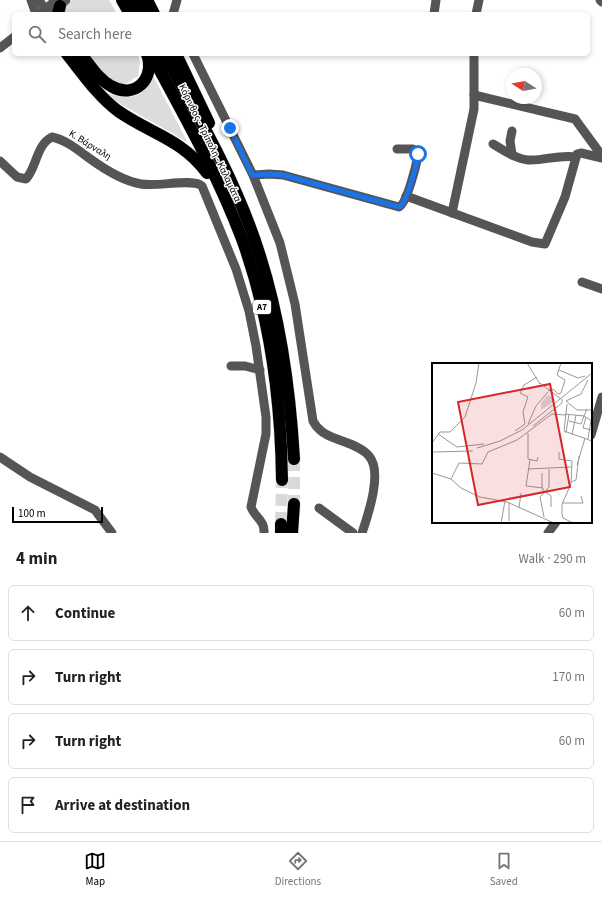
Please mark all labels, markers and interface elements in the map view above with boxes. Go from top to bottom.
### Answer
search box [12,12,590,56]
icon: search [26,23,48,45]
text: Search here [58,24,132,45]
north arrow [506,68,542,104]
street label: Κόρινθος - Τρίπολη - Καλαμάτα [175,82,245,205]
route end [221,119,239,137]
street label: Κ. Βάρναλη [66,126,114,164]
route start [409,145,427,163]
road number: Α7 [253,300,271,314]
inset map [432,363,592,523]
scale bar [12,505,103,524]
text: 100 m [18,506,46,521]
text: 4 min [16,547,57,571]
text: Walk · 290 m [518,550,586,568]
icon: ahead [17,602,39,624]
text: Continue [55,603,115,624]
text: 60 m [559,604,585,622]
icon: right [17,666,39,688]
text: Turn right [55,667,121,688]
text: 170 m [552,668,585,686]
icon: right [17,730,39,752]
text: Turn right [55,731,121,752]
text: 60 m [559,732,585,750]
icon: arrive [17,794,39,816]
text: Arrive at destination [55,795,190,816]
tab: Map [84,850,106,889]
tab: Directions [275,850,321,889]
tab: Saved [490,850,518,889]

